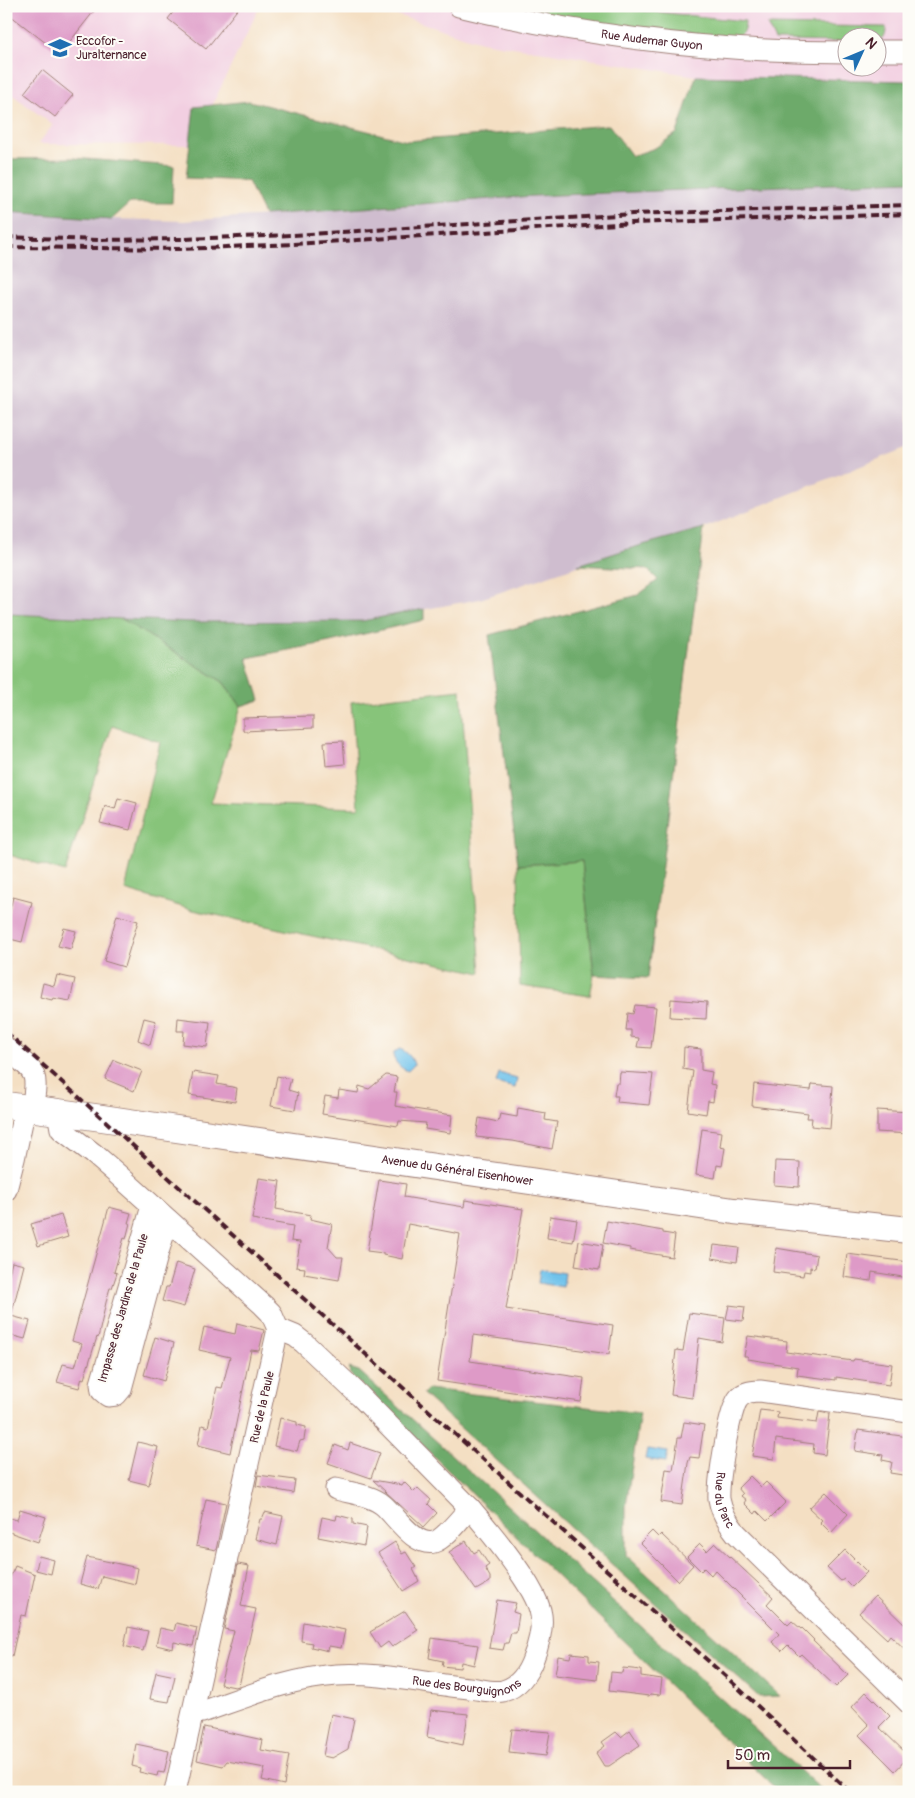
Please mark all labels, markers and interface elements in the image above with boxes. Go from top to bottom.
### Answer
street label: Rue Audemar Guyon [600,27,703,54]
north arrow [838,28,888,78]
place label: Eccofor - Juralternance [76,34,146,63]
text: N [862,34,880,53]
school or university icon: Eccofor - Juralternance [47,35,73,61]
street label: Avenue du Général Eisenhower [380,1152,535,1189]
street label: Impasse des Jardins de la Paule [95,1232,152,1384]
street label: Rue de la Paule [247,1370,278,1445]
street label: Rue du Parc [711,1471,737,1531]
street label: Rue des Bourguignons [411,1673,525,1700]
scale bar [728,1738,850,1770]
text: 50 m [735,1746,770,1765]

